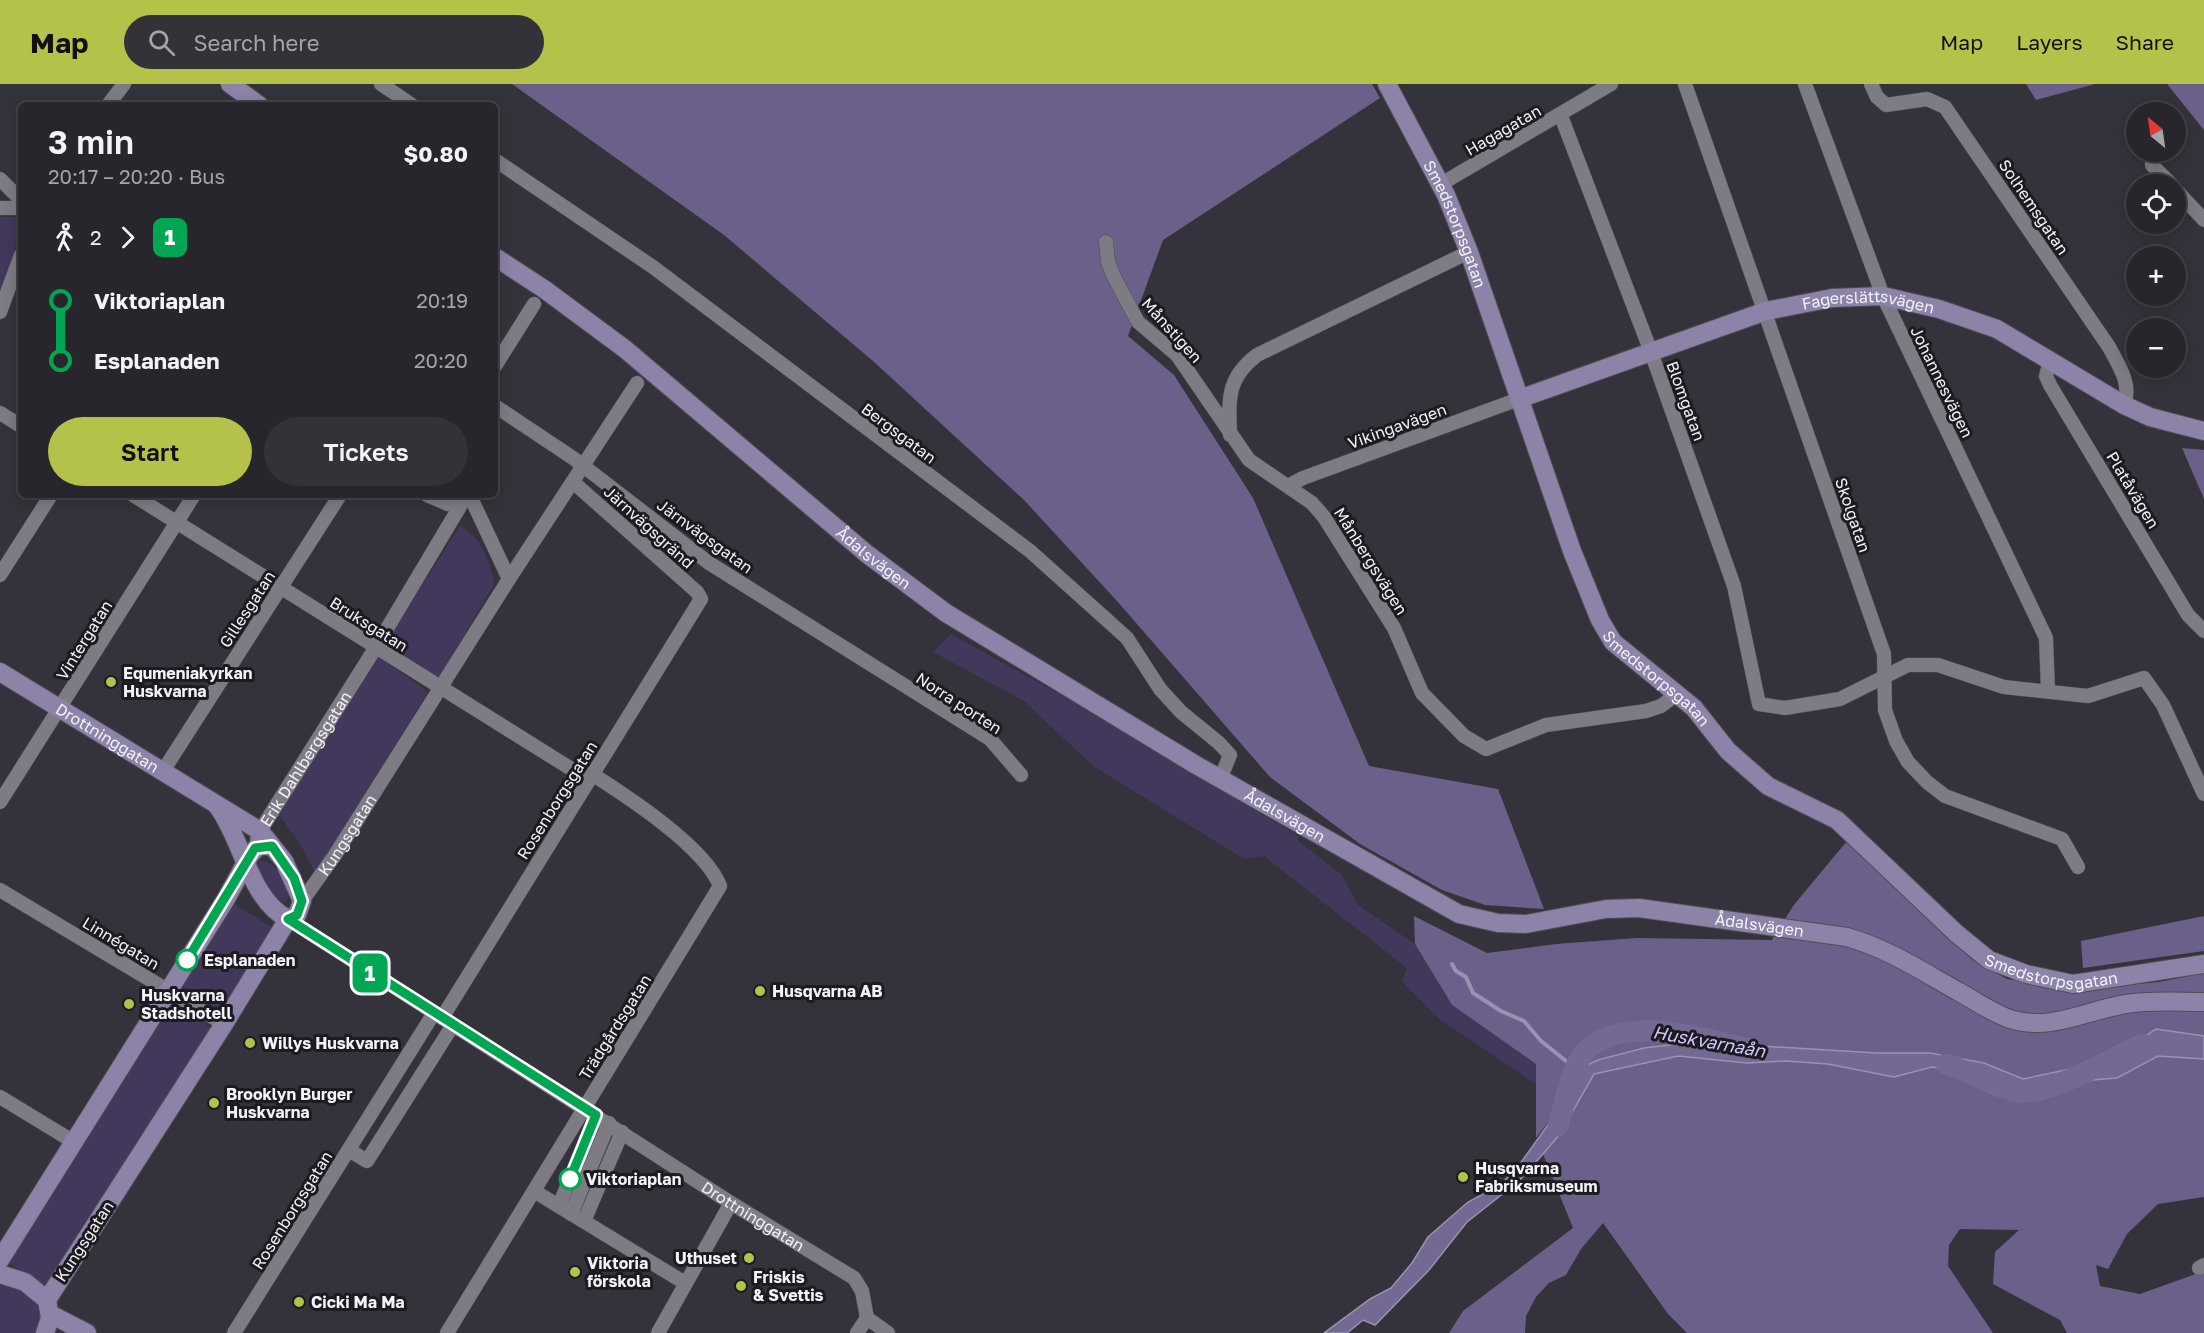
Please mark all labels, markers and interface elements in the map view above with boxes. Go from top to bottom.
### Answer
search box [124,15,544,69]
text: Map [30,26,88,59]
icon: search [145,26,178,59]
text: Search here [193,29,319,56]
text: Map [1940,29,1983,55]
text: Layers [2016,29,2083,55]
text: Share [2116,29,2174,55]
street label: Hagagatan [1462,100,1544,160]
north arrow [2126,102,2186,162]
map controls [2126,102,2186,378]
text: 3 min [48,122,134,161]
text: $0.80 [404,140,468,167]
street label: Solhemsgatan [1995,156,2073,258]
street label: Smedstorpsgatan [1419,157,1491,290]
text: 20:17 – 20:20 · Bus [48,164,225,188]
button: locate [2126,174,2186,234]
icon: walk [48,221,81,254]
icon: forward [111,221,144,254]
text: 1 [165,224,175,250]
text: 2 [90,225,102,249]
button: + [2126,246,2186,306]
street label: Fagerslättsvägen [1800,286,1936,318]
text: Viktoriaplan [94,287,225,314]
text: 20:19 [416,288,468,312]
street label: Månstigen [1138,293,1206,367]
button: − [2126,318,2186,378]
street label: Johannesvägen [1906,323,1978,441]
text: Esplanaden [94,347,220,374]
text: 20:20 [414,348,468,372]
street label: Blomgatan [1662,358,1710,444]
street label: Bergsgatan [858,398,940,468]
street label: Vikingavägen [1345,399,1449,453]
button: Start [48,417,252,486]
button: Tickets [264,417,468,486]
street label: Platåvägen [2102,448,2164,532]
street label: Skolgatan [1831,475,1875,555]
street label: Järnvägsgränd [600,481,698,573]
street label: Järnvägsgatan [653,494,757,578]
street label: Månbergsvägen [1330,504,1412,618]
street label: Ådalsvägen [832,522,915,593]
street label: Gillesgatan [215,567,279,651]
street label: Bruksgatan [326,592,412,656]
street label: Vintergatan [52,596,116,684]
street label: Smedstorpsgatan [1598,627,1715,730]
place label: Equmeniakyrkan Huskvarna [123,663,252,701]
street label: Norra porten [912,668,1006,738]
marker: Equmeniakyrkan Huskvarna [104,675,118,689]
street label: Erik Dahlbergsgatan [255,687,356,830]
street label: Drottninggatan [52,699,163,777]
street label: Rosenborgsgatan [513,737,601,863]
street label: Ådalsvägen [1241,785,1329,846]
street label: Kungsgatan [314,791,381,879]
street label: Ådalsvägen [1714,909,1805,941]
street label: Linnégatan [79,912,163,974]
marker: Esplanaden [176,949,198,971]
street label: Smedstorpsgatan [1982,949,2119,994]
place label: Esplanaden [204,950,295,970]
line badge: 1 [350,954,389,992]
text: 1 [365,960,375,986]
street label: Trädgårdsgatan [575,971,655,1083]
place label: Husqvarna AB [772,981,883,1001]
marker: Husqvarna AB [753,984,767,998]
place label: Huskvarna Stadshotell [141,985,232,1023]
marker: Huskvarna Stadshotell [122,997,136,1011]
water label: Huskvarnaån [1651,1020,1768,1062]
place label: Willys Huskvarna [262,1033,399,1053]
marker: Willys Huskvarna [243,1036,257,1050]
place label: Brooklyn Burger Huskvarna [226,1084,352,1122]
marker: Brooklyn Burger Huskvarna [207,1096,221,1110]
street label: Rosenborgsgatan [248,1147,336,1273]
place label: Husqvarna Fabriksmuseum [1475,1158,1598,1196]
marker: Viktoriaplan [559,1168,581,1190]
place label: Viktoriaplan [586,1169,681,1189]
marker: Husqvarna Fabriksmuseum [1456,1170,1470,1184]
street label: Drottninggatan [698,1177,808,1256]
street label: Kungsgatan [50,1197,118,1285]
place label: Uthuset [675,1248,737,1268]
marker: Uthuset [742,1251,756,1265]
place label: Viktoria förskola [587,1253,651,1291]
marker: Viktoria förskola [568,1265,582,1279]
place label: Friskis & Svettis [753,1267,824,1305]
marker: Friskis & Svettis [734,1279,748,1293]
place label: Cicki Ma Ma [311,1292,405,1312]
marker: Cicki Ma Ma [292,1295,306,1309]

